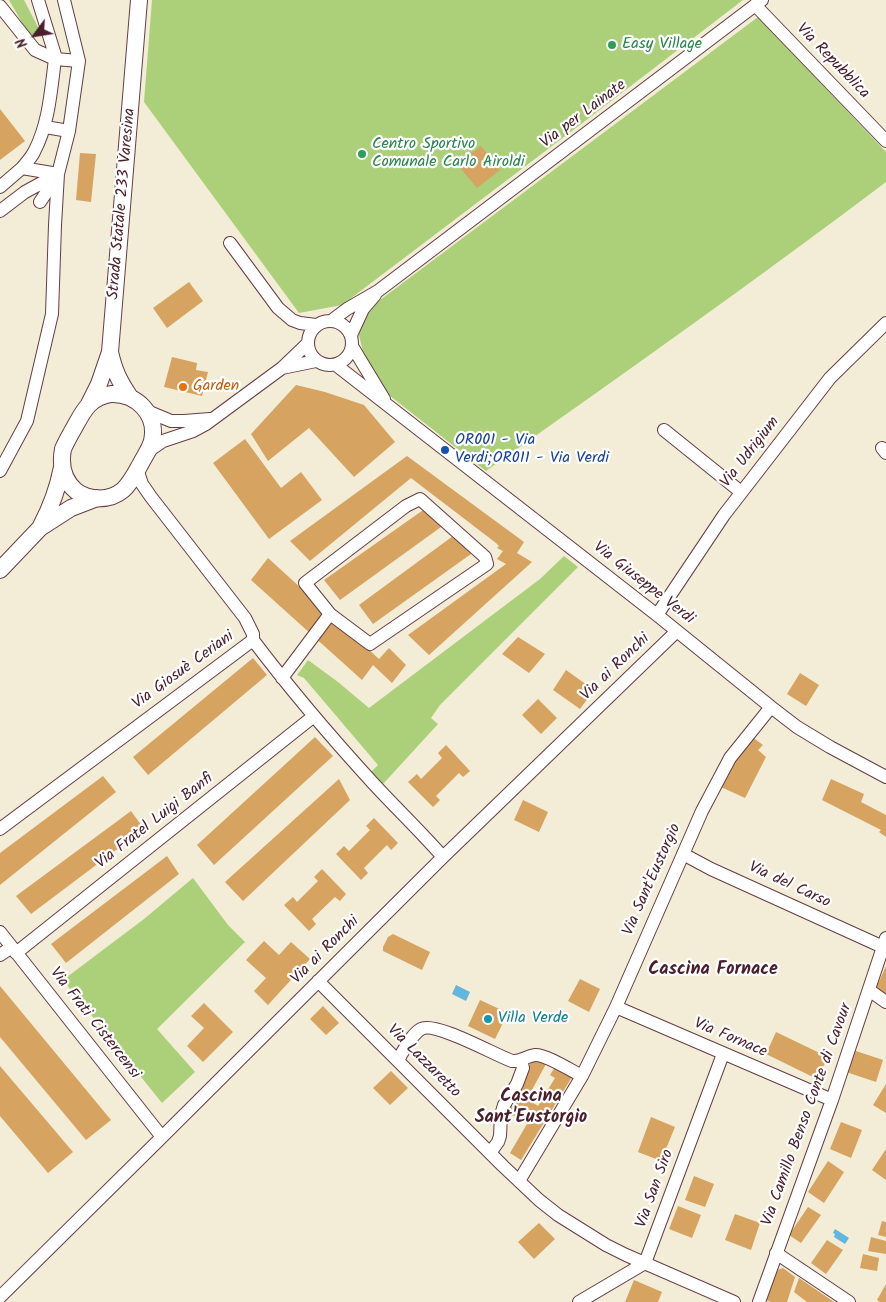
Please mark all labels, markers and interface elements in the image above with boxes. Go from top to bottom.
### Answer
north arrow [10,10,60,60]
street label: Via Repubblica [791,20,873,104]
text: N [10,33,34,52]
place label: Easy Village [622,35,702,55]
marker: Easy Village [606,39,618,51]
street label: Via per Lainate [537,77,631,153]
street label: Strada Statale 233 Varesina [105,108,141,300]
place label: Centro Sportivo Comunale Carlo Airoldi [372,135,525,173]
marker: Centro Sportivo Comunale Carlo Airoldi [356,148,368,160]
place label: Garden [193,377,239,397]
marker: Garden [177,381,189,393]
street label: Via Udrigium [717,414,785,492]
place label: OR001 - Via Verdi;OR011 - Via Verdi [455,431,609,469]
marker: OR001 - Via Verdi;OR011 - Via Verdi [439,444,451,456]
street label: Via Giuseppe Verdi [589,538,697,630]
street label: Via Giosuè Ceriani [130,628,238,714]
street label: Via ai Ronchi [577,630,655,706]
street label: Via Fratel Luigi Banfi [92,770,218,874]
street label: Via Sant'Eustorgio [620,821,686,939]
street label: Via del Carso [745,859,833,913]
street label: Via ai Ronchi [288,913,364,989]
district label: Cascina Fornace [648,960,778,982]
street label: Via Frati Cistercensi [45,964,143,1084]
street label: Via Camillo Benso Conte di Cavour [759,1001,857,1229]
place label: Villa Verde [498,1009,568,1029]
marker: Villa Verde [482,1013,494,1025]
street label: Via Fornace [691,1015,769,1063]
street label: Via Lazzaretto [382,1021,464,1103]
district label: Cascina Sant'Eustorgio [475,1087,587,1130]
street label: Via San Siro [633,1147,679,1231]

